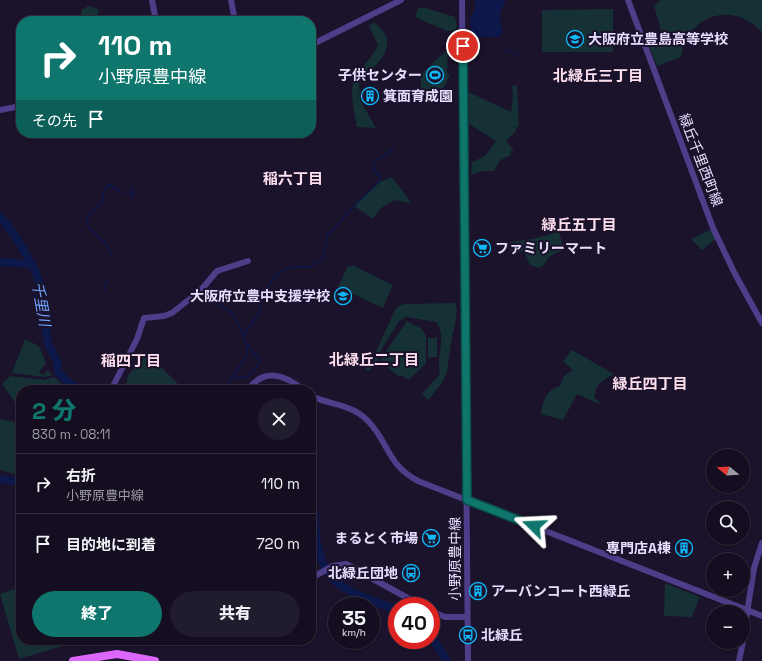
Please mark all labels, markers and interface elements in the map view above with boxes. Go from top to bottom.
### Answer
text: 110 m [98,27,172,63]
pin [446,29,480,63]
school or university icon: 大阪府立豊島高等学校 [565,29,585,49]
place label: 大阪府立豊島高等学校 [588,30,728,48]
icon: right [32,32,84,84]
icon: arrive [452,35,474,57]
text: 小野原豊中線 [98,65,206,88]
sports icon: 子供センター [425,65,445,85]
place label: 子供センター [338,66,422,84]
district label: 北緑丘三丁目 [553,66,643,85]
building icon: 箕面育成園 [360,86,380,106]
place label: 箕面育成園 [383,87,453,105]
icon: arrive [85,108,107,130]
text: その先 [32,111,77,130]
street label: 緑丘千里西町線 [675,111,727,209]
district label: 稲六丁目 [263,169,323,188]
district label: 緑丘五丁目 [541,215,617,234]
supermarket icon: ファミリーマート [472,238,492,258]
place label: ファミリーマート [495,239,607,257]
water label: 千里川 [28,280,55,330]
school or university icon: 大阪府立豊中支援学校 [333,286,353,306]
place label: 大阪府立豊中支援学校 [190,287,330,305]
district label: 北緑丘二丁目 [329,350,419,369]
district label: 稲四丁目 [101,351,161,370]
district label: 緑丘四丁目 [612,374,688,393]
text: 2 分 [32,395,76,426]
button: close [258,398,300,440]
text: 830 m · 08:11 [32,426,111,443]
north arrow [706,449,750,493]
map controls [706,449,750,649]
text: 右折 [66,466,96,485]
icon: right [32,473,54,495]
text: 110 m [261,474,300,493]
text: 小野原豊中線 [66,487,144,504]
button: search [706,501,750,545]
position arrow [513,505,555,547]
street label: 小野原豊中線 [446,517,464,601]
supermarket icon: まるとく市場 [421,528,441,548]
place label: まるとく市場 [334,529,418,547]
icon: arrive [32,533,54,555]
text: 720 m [256,534,300,553]
text: 目的地に到着 [66,535,156,554]
building icon: 専門店A棟 [674,538,694,558]
place label: 専門店A棟 [606,539,671,557]
button: + [706,553,750,597]
bus stop icon: 北緑丘団地 [401,563,421,583]
place label: 北緑丘団地 [328,564,398,582]
building icon: アーバンコート西緑丘 [468,581,488,601]
place label: アーバンコート西緑丘 [491,582,631,600]
button: 終了 [32,591,162,637]
button: 共有 [170,591,300,637]
speed limit sign: 40 [388,597,440,649]
text: 35 [342,605,366,631]
button: − [706,605,750,649]
bus stop icon: 北緑丘 [458,625,478,645]
text: km/h [342,626,366,639]
place label: 北緑丘 [481,626,523,644]

